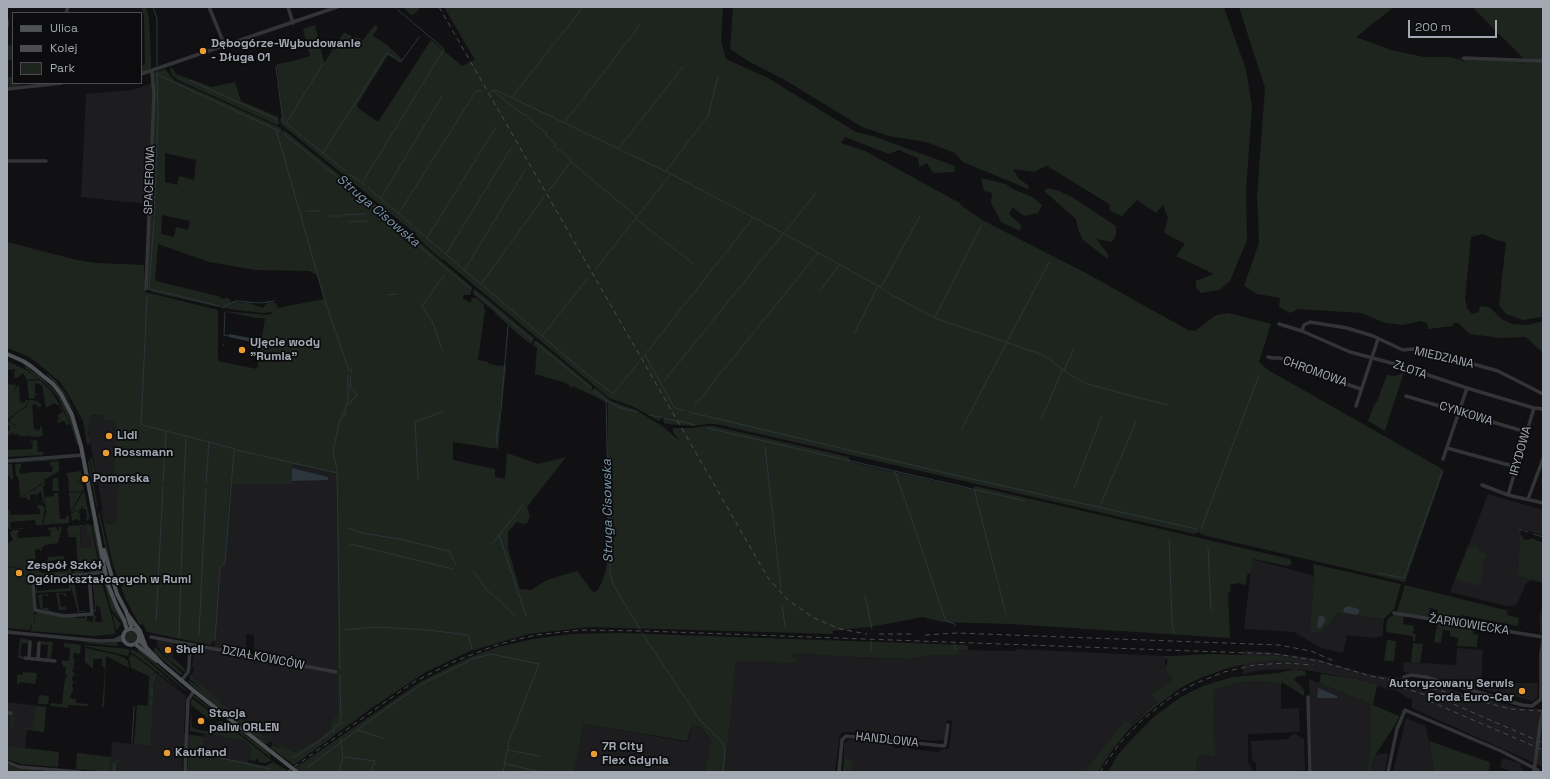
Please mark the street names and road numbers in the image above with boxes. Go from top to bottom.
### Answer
street label: SPACEROWA [142,145,158,215]
street label: MIEDZIANA [1413,344,1475,372]
street label: CHROMOWA [1281,354,1349,390]
street label: ZŁOTA [1391,358,1429,382]
street label: CYNKOWA [1437,399,1495,429]
street label: IRYDOWA [1507,424,1535,478]
street label: ŻARNOWIECKA [1428,612,1510,638]
street label: DZIAŁKOWCÓW [220,643,306,673]
street label: HANDLOWA [855,730,919,750]

